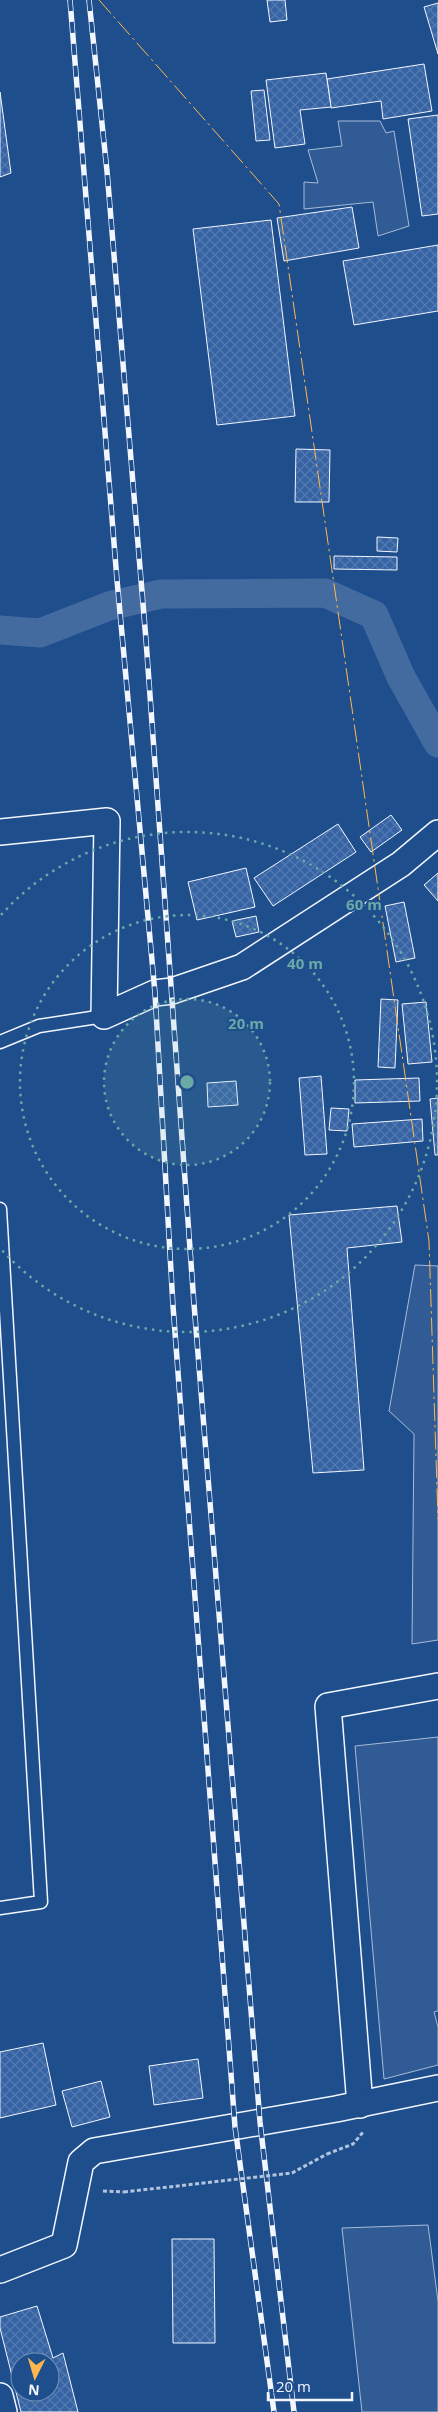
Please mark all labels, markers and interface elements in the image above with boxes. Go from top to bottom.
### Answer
text: 60 m [346,894,382,914]
text: 40 m [287,953,323,973]
text: 20 m [228,1013,264,1033]
centre of rings [178,1073,196,1091]
north arrow [10,2352,60,2402]
scale bar [268,2370,352,2402]
text: 20 m [276,2376,311,2396]
text: N [27,2380,40,2400]

